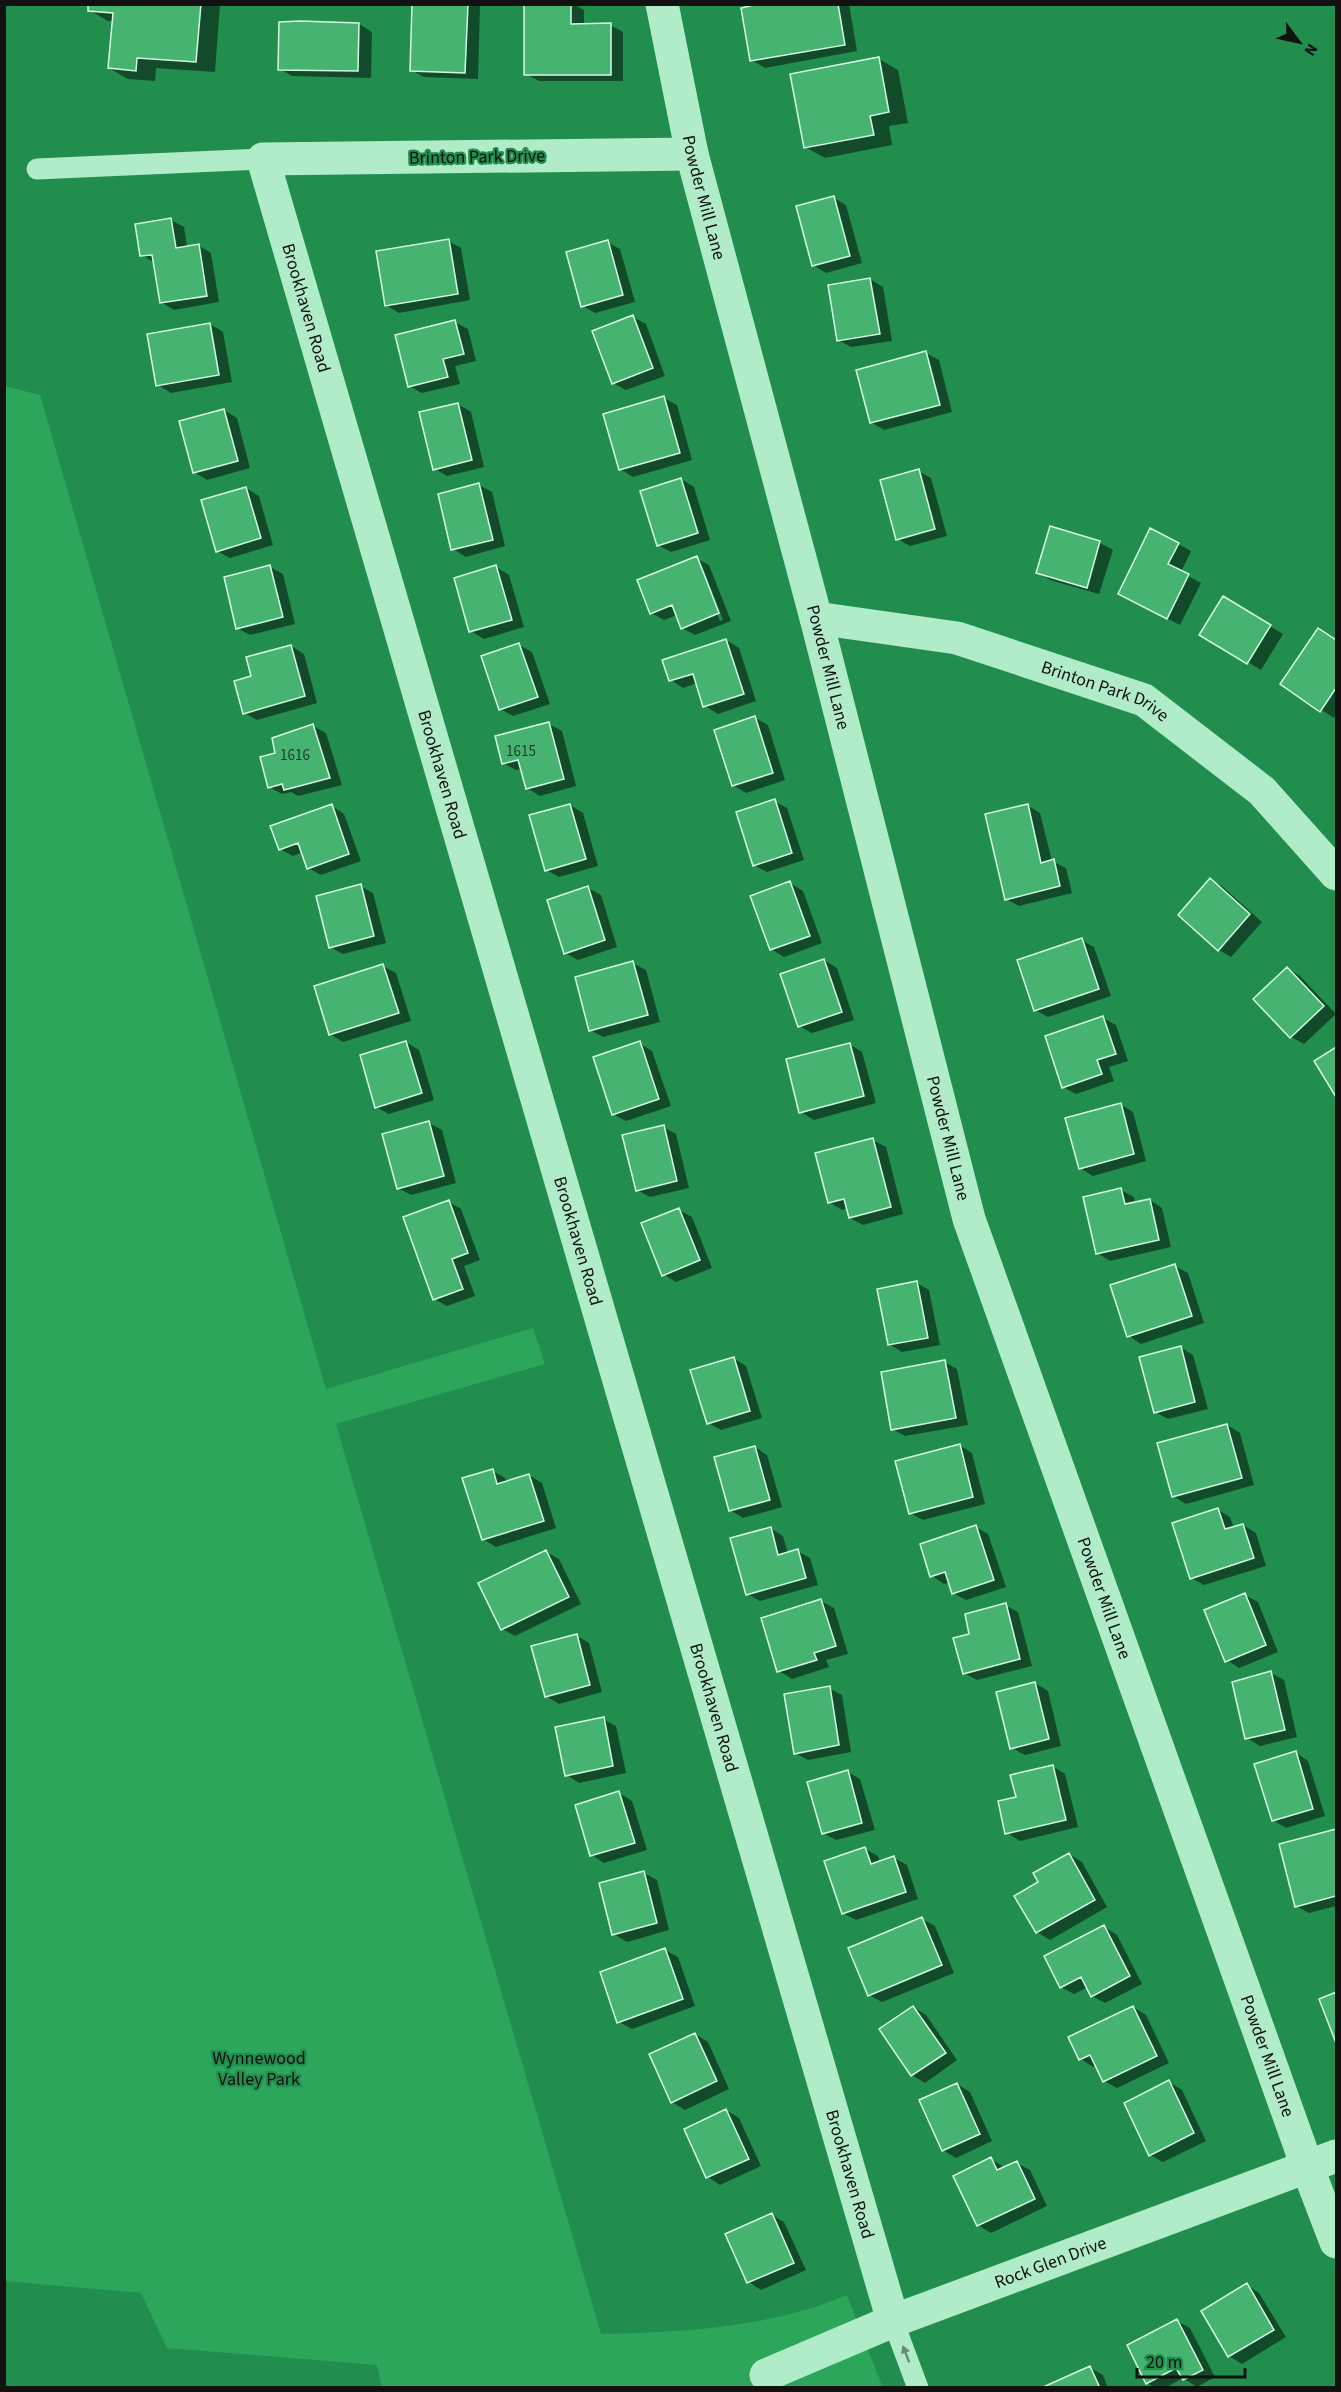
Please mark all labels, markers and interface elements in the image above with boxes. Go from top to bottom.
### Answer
north arrow [1269,12,1329,72]
text: N [1299,39,1323,60]
street label: Powder Mill Lane [676,133,732,263]
street label: Brinton Park Drive [409,143,545,171]
street label: Brookhaven Road [276,240,337,375]
street label: Powder Mill Lane [800,602,856,732]
street label: Brinton Park Drive [1038,654,1175,728]
street label: Brookhaven Road [412,707,473,842]
house number: 1615 [506,741,536,762]
house number: 1616 [280,745,310,766]
street label: Powder Mill Lane [921,1073,976,1203]
street label: Brookhaven Road [548,1173,609,1309]
street label: Powder Mill Lane [1071,1534,1138,1663]
street label: Brookhaven Road [684,1640,745,1775]
street label: Powder Mill Lane [1234,1991,1301,2120]
park label: Wynnewood Valley Park [212,2046,306,2092]
street label: Brookhaven Road [820,2107,881,2242]
street label: Rock Glen Drive [991,2230,1110,2295]
scale bar [1137,2341,1245,2379]
one-way arrow [900,2345,910,2363]
text: 20 m [1146,2350,1182,2375]

